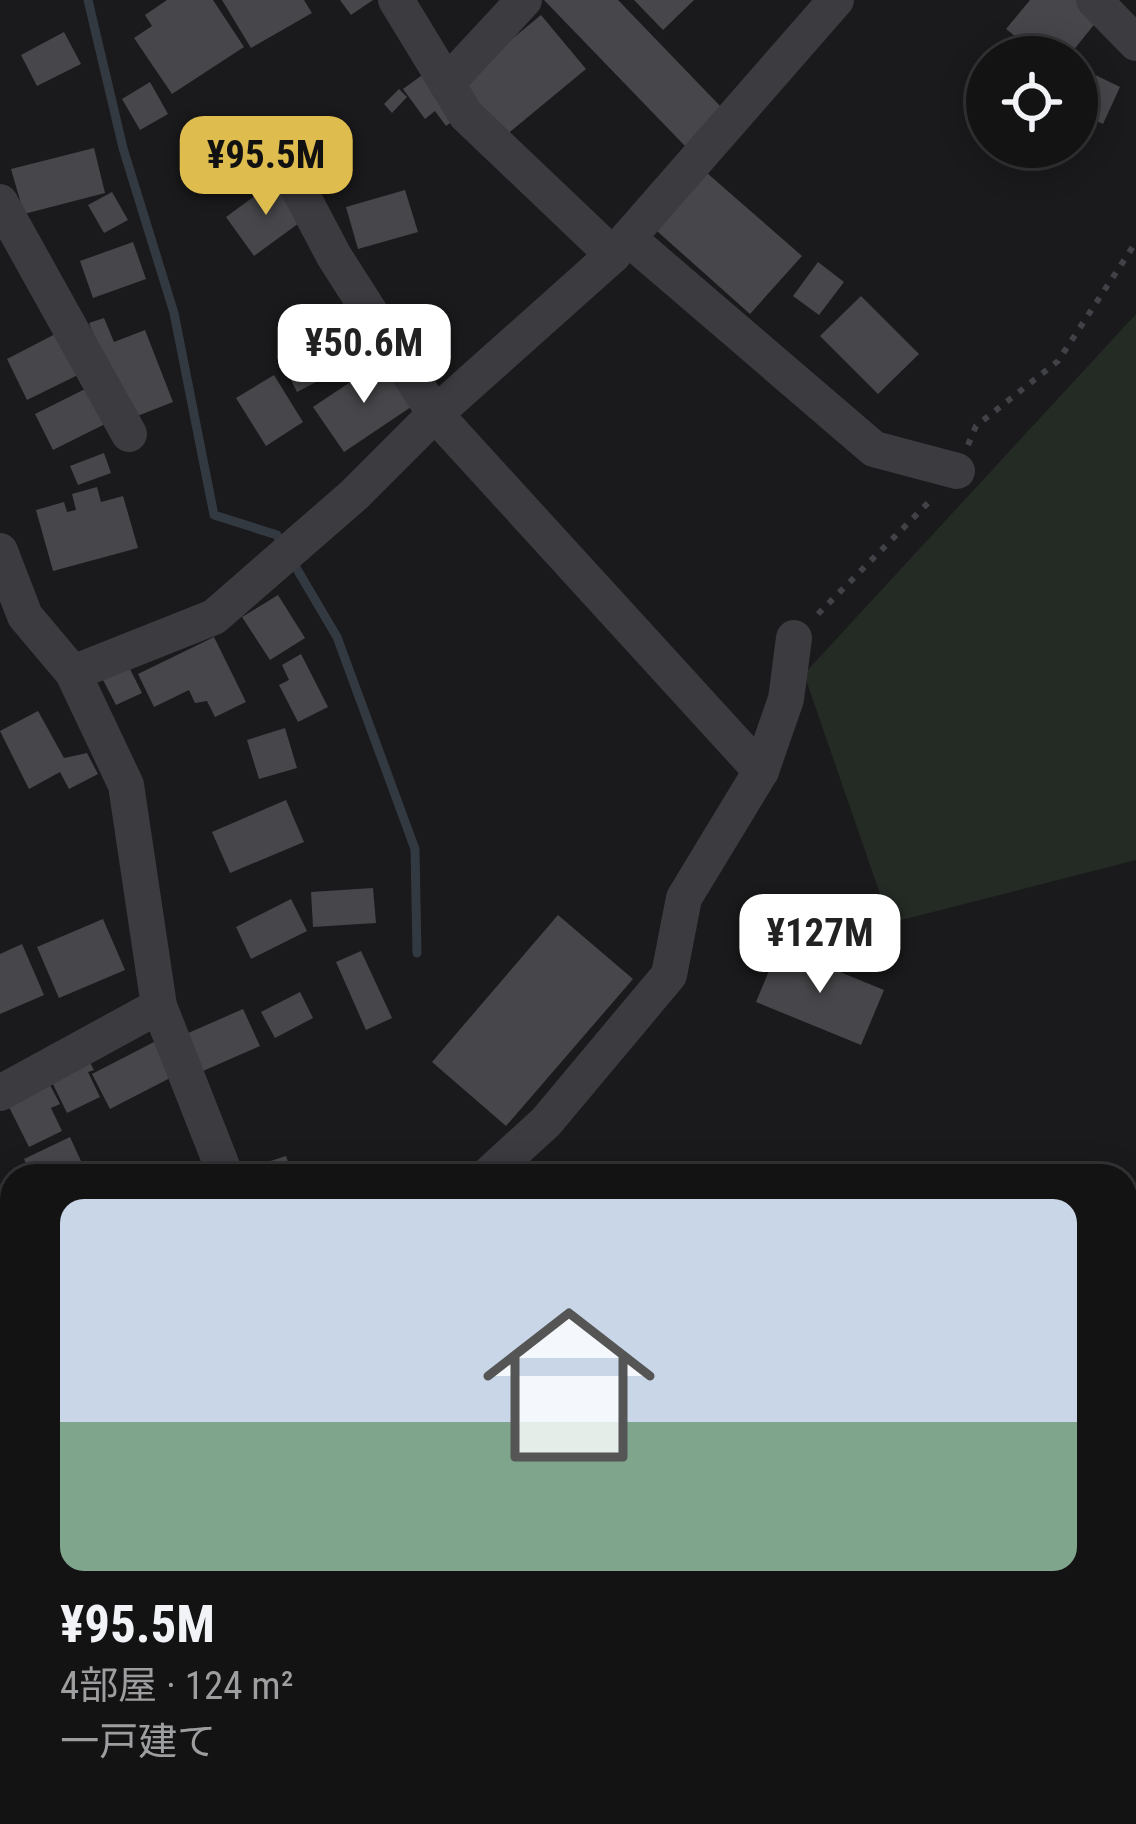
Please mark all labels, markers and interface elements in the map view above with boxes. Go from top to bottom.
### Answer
map controls [966,36,1098,168]
button: locate [966,36,1098,168]
pin: ¥95.5M [168,116,364,218]
text: ¥95.5M [207,132,325,178]
pin: ¥50.6M [266,304,462,406]
text: ¥50.6M [305,320,423,366]
pin: ¥127M [736,894,904,996]
text: ¥127M [766,910,874,956]
icon: home [461,1277,677,1493]
text: ¥95.5M [60,1595,215,1654]
text: 4部屋 · 124 m² [60,1663,294,1709]
text: 一戸建て [60,1719,216,1765]

